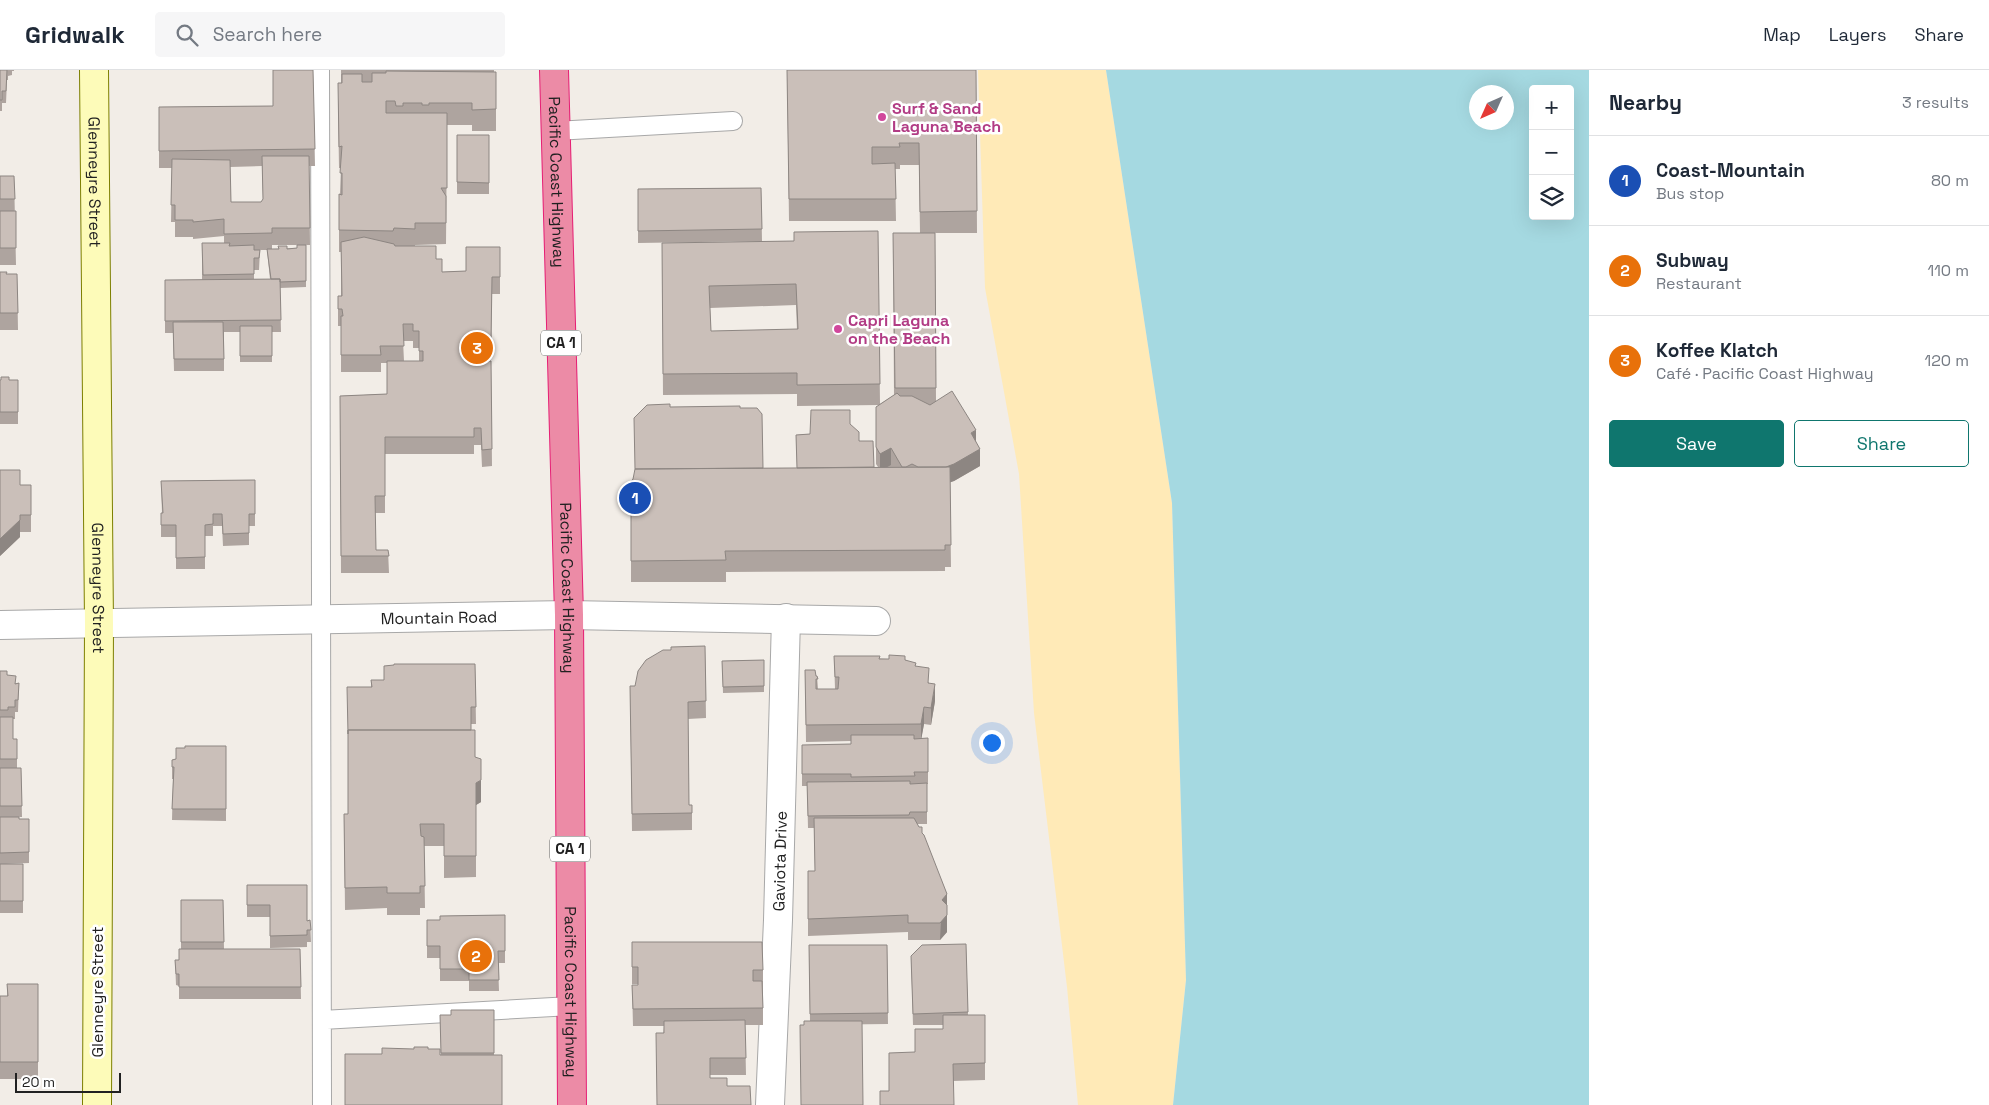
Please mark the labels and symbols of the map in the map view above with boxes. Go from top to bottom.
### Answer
north arrow [1469,85,1514,130]
street label: Pacific Coast Highway [544,96,569,268]
place label: Surf & Sand Laguna Beach [892,98,1001,137]
marker: Surf & Sand Laguna Beach [876,111,888,123]
street label: Glenneyre Street [83,116,106,248]
place label: Capri Laguna on the Beach [848,310,950,349]
marker: Capri Laguna on the Beach [832,323,844,335]
pin: 3 [461,329,493,367]
road number: CA 1 [541,330,581,356]
pin: 1 [619,479,651,517]
street label: Pacific Coast Highway [555,502,579,673]
street label: Glenneyre Street [87,522,109,654]
street label: Mountain Road [380,606,498,629]
your location [979,730,1005,756]
street label: Gaviota Drive [768,811,792,912]
road number: CA 1 [550,836,590,862]
street label: Pacific Coast Highway [560,906,582,1077]
street label: Glenneyre Street [87,926,108,1058]
pin: 2 [460,937,492,975]
scale bar [15,1070,121,1093]

